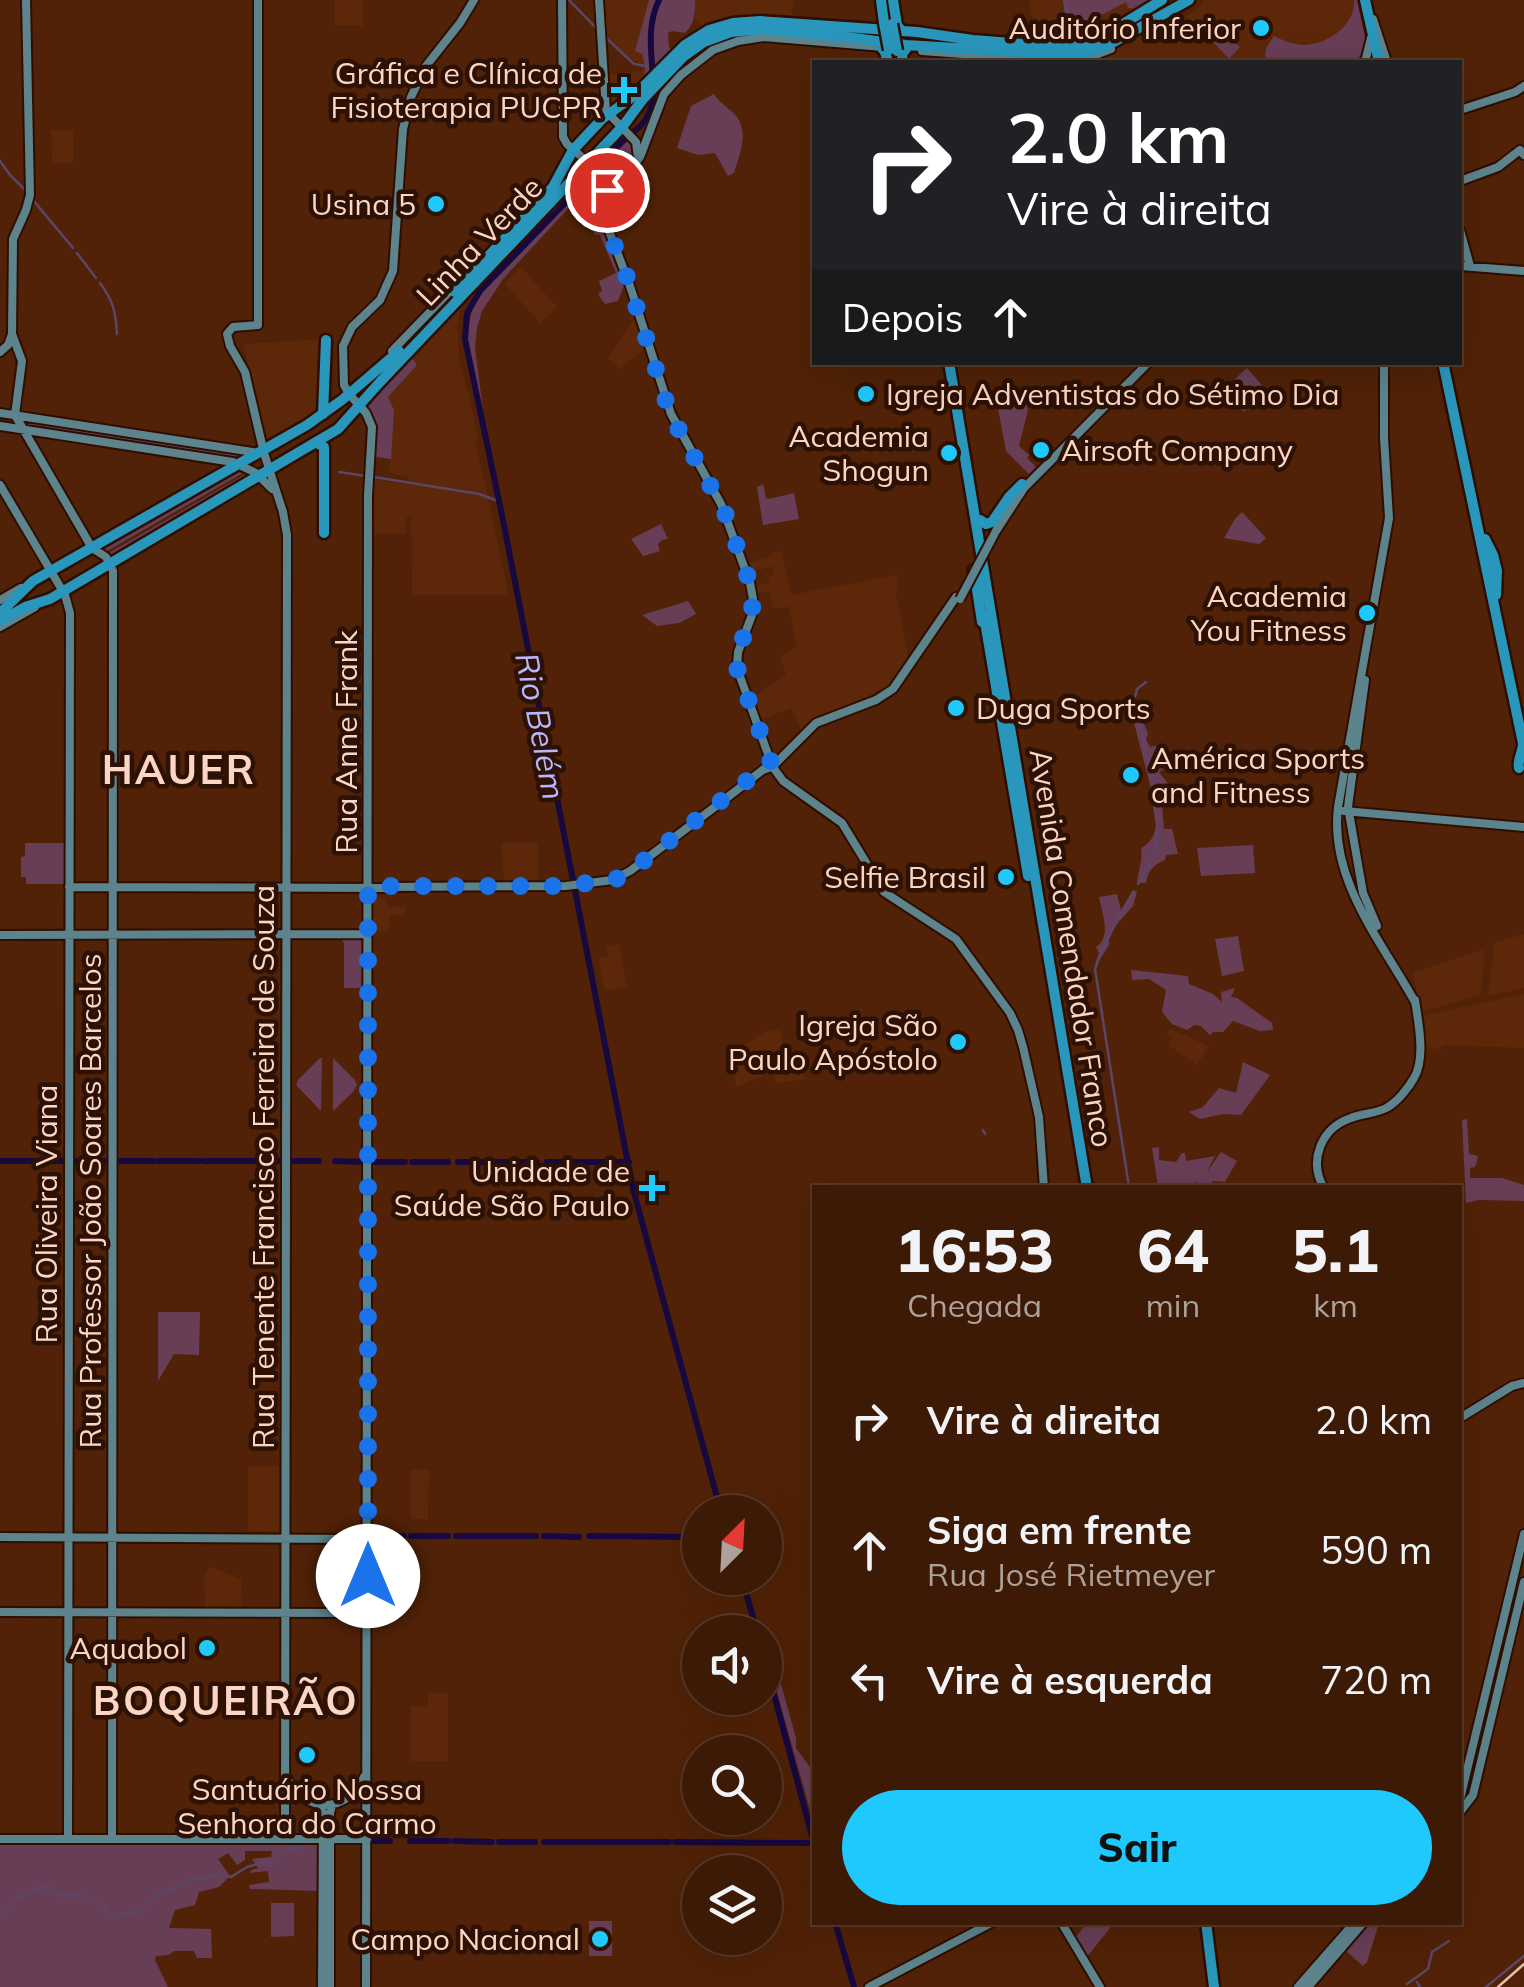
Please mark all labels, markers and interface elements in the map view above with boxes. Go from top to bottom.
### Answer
place label: Auditório Inferior [1009,9,1241,47]
marker: Auditório Inferior [1250,17,1272,39]
place label: Gráfica e Clínica de Fisioterapia PUCPR [330,54,602,126]
marker: Gráfica e Clínica de Fisioterapia PUCPR [611,77,637,103]
text: 2.0 km [1007,93,1229,181]
icon: right [842,100,972,230]
pin [565,148,650,233]
icon: arrive [580,163,635,218]
street label: Linha Verde [408,168,550,314]
text: Vire à direita [1007,180,1272,236]
place label: Usina 5 [311,185,416,223]
marker: Usina 5 [425,193,447,215]
icon: ahead [983,290,1038,345]
text: Depois [842,294,963,342]
place label: Igreja Adventistas do Sétimo Dia [886,375,1339,413]
marker: Igreja Adventistas do Sétimo Dia [855,383,877,405]
place label: Academia Shogun [789,417,929,489]
place label: Airsoft Company [1061,431,1293,469]
marker: Airsoft Company [1030,439,1052,461]
marker: Academia Shogun [938,442,960,464]
place label: Academia You Fitness [1190,577,1347,649]
marker: Academia You Fitness [1356,602,1378,624]
street label: Rua Anne Frank [327,630,365,854]
water label: Rio Belém [507,649,575,803]
place label: Duga Sports [976,689,1151,727]
marker: Duga Sports [945,697,967,719]
place label: América Sports and Fitness [1151,739,1365,811]
district label: HAUER [102,744,256,794]
street label: Avenida Comendador Franco [1022,746,1122,1150]
marker: América Sports and Fitness [1120,764,1142,786]
place label: Selfie Brasil [824,858,986,896]
marker: Selfie Brasil [995,866,1017,888]
street label: Rua Tenente Francisco Ferreira de Souza [244,885,282,1449]
street label: Rua Professor João Soares Barcelos [71,953,109,1449]
place label: Igreja São Paulo Apóstolo [728,1006,938,1078]
marker: Igreja São Paulo Apóstolo [947,1031,969,1053]
street label: Rua Oliveira Viana [27,1085,65,1343]
place label: Unidade de Saúde São Paulo [394,1152,630,1224]
marker: Unidade de Saúde São Paulo [639,1175,665,1201]
text: 16:53 [895,1212,1054,1287]
text: 64 [1137,1212,1209,1287]
text: 5.1 [1292,1212,1379,1287]
text: Chegada [907,1285,1042,1325]
text: min [1146,1285,1200,1325]
text: km [1313,1285,1358,1325]
icon: right [842,1393,897,1448]
text: Vire à direita [927,1396,1161,1444]
text: 2.0 km [1315,1396,1432,1444]
north arrow [682,1495,782,1595]
map controls [682,1495,782,1955]
text: Siga em frente [927,1506,1192,1554]
icon: ahead [842,1523,897,1578]
position arrow [316,1524,420,1628]
text: 590 m [1320,1526,1432,1574]
text: Rua José Rietmeyer [927,1554,1215,1594]
button: sound [682,1615,782,1715]
place label: Aquabol [70,1629,187,1667]
marker: Aquabol [196,1637,218,1659]
icon: left [842,1653,897,1708]
text: Vire à esquerda [927,1656,1213,1704]
text: 720 m [1320,1656,1432,1704]
district label: BOQUEIRÃO [93,1675,359,1725]
button: search [682,1735,782,1835]
marker: Santuário Nossa Senhora do Carmo [296,1744,318,1766]
place label: Santuário Nossa Senhora do Carmo [177,1770,437,1842]
button: Sair [842,1790,1432,1905]
button: layers [682,1855,782,1955]
place label: Campo Nacional [350,1920,580,1958]
marker: Campo Nacional [589,1928,611,1950]

